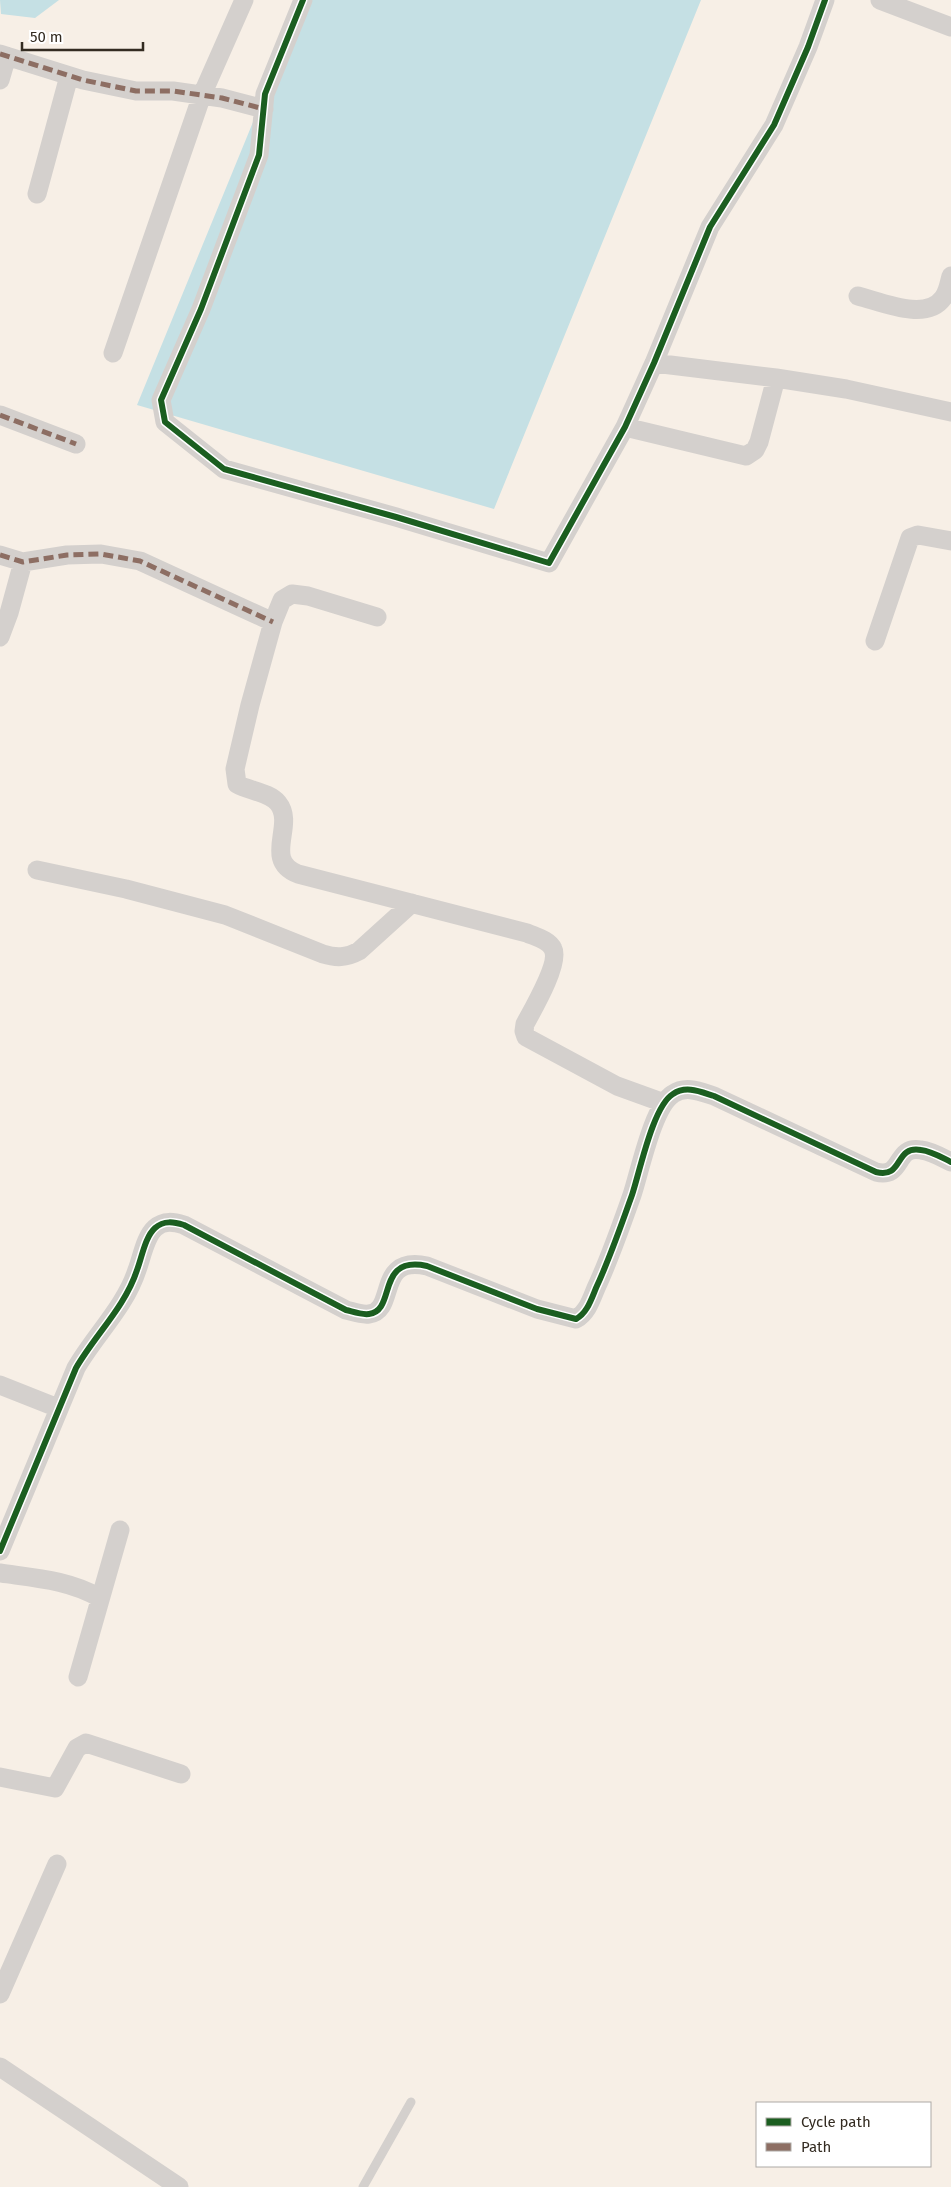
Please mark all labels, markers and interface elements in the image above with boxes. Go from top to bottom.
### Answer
scale bar [22,20,144,52]
text: 50 m [30,28,63,46]
legend [756,2102,931,2167]
text: Cycle path [801,2113,871,2131]
text: Path [801,2138,831,2156]

